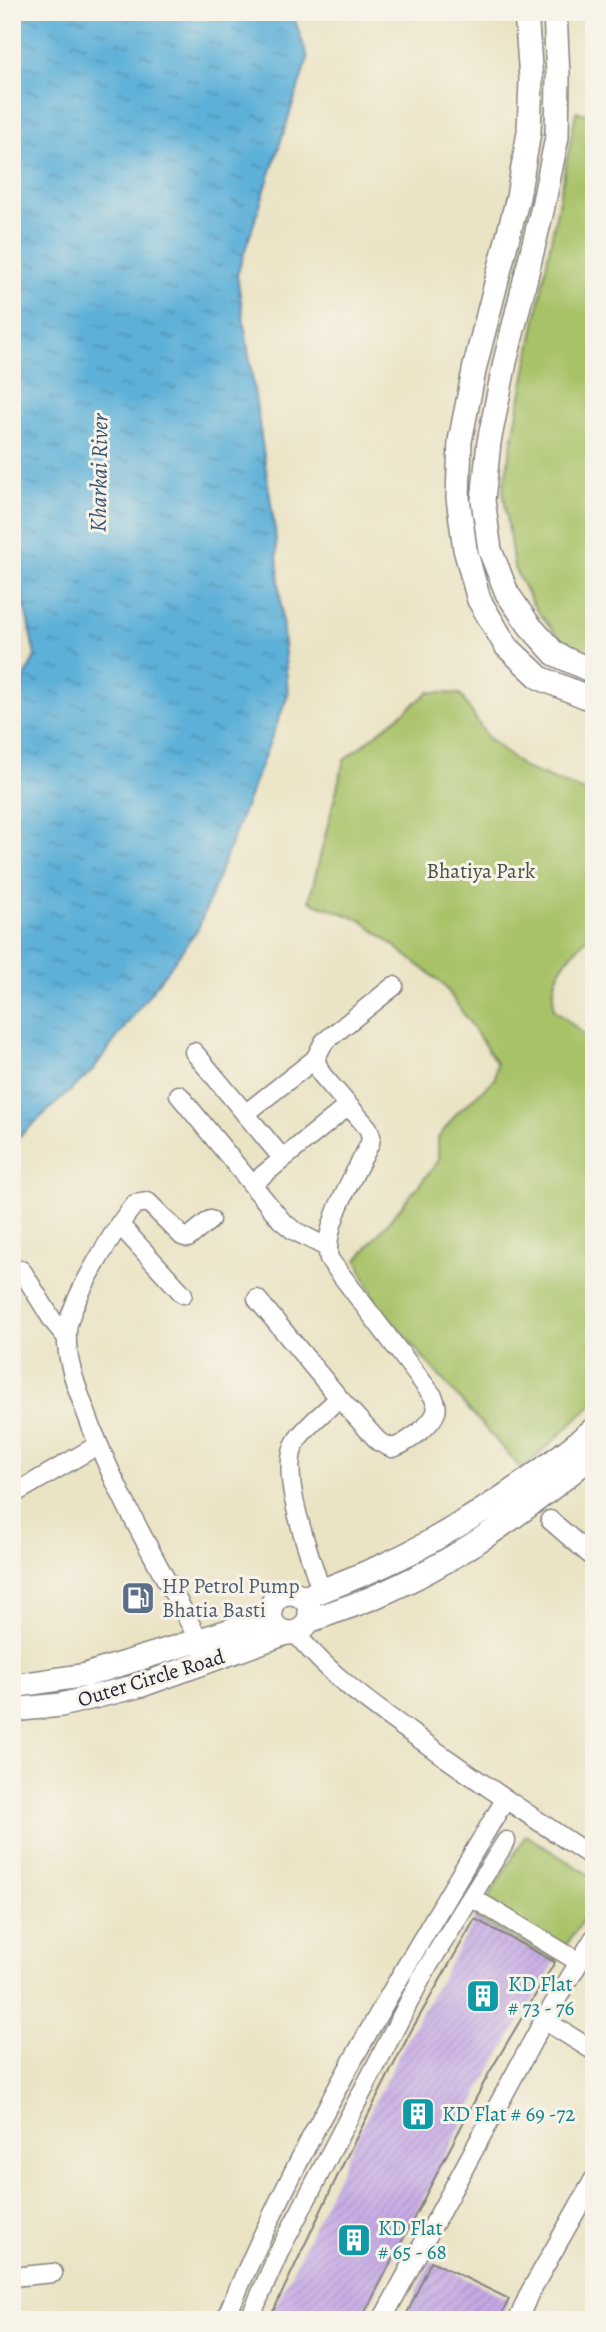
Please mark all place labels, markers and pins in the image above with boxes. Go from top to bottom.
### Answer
place label: HP Petrol Pump Bhatia Basti [162,1572,300,1624]
fuel station icon: HP Petrol Pump Bhatia Basti [119,1579,157,1617]
place label: KD Flat # 73 - 76 [508,1970,574,2022]
building icon: KD Flat # 73 - 76 [464,1977,502,2015]
building icon: KD Flat # 69 -72 [399,2095,437,2133]
place label: KD Flat # 69 -72 [442,2100,575,2128]
place label: KD Flat # 65 - 68 [378,2214,447,2266]
building icon: KD Flat # 65 - 68 [335,2221,373,2259]

